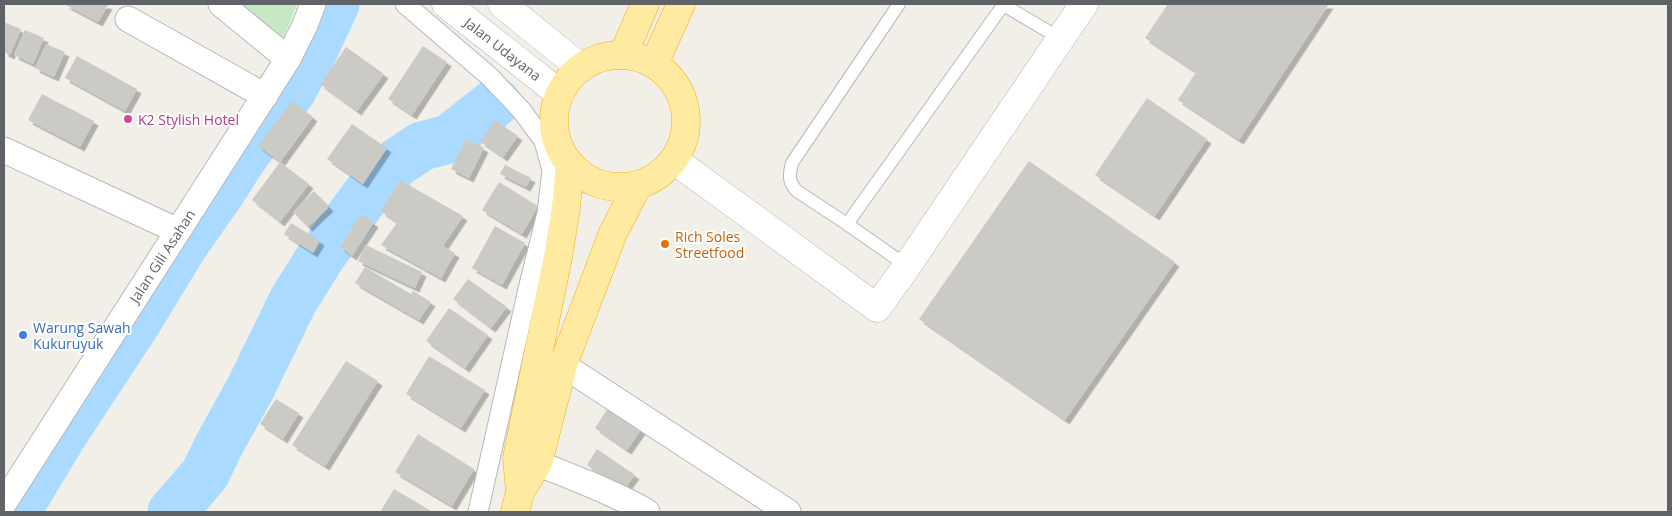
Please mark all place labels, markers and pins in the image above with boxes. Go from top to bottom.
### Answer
place label: K2 Stylish Hotel [138,110,239,129]
marker: K2 Stylish Hotel [122,113,134,125]
place label: Rich Soles Streetfood [675,227,744,262]
marker: Rich Soles Streetfood [659,238,671,250]
place label: Warung Sawah Kukuruyuk [33,318,131,353]
marker: Warung Sawah Kukuruyuk [17,329,29,341]

